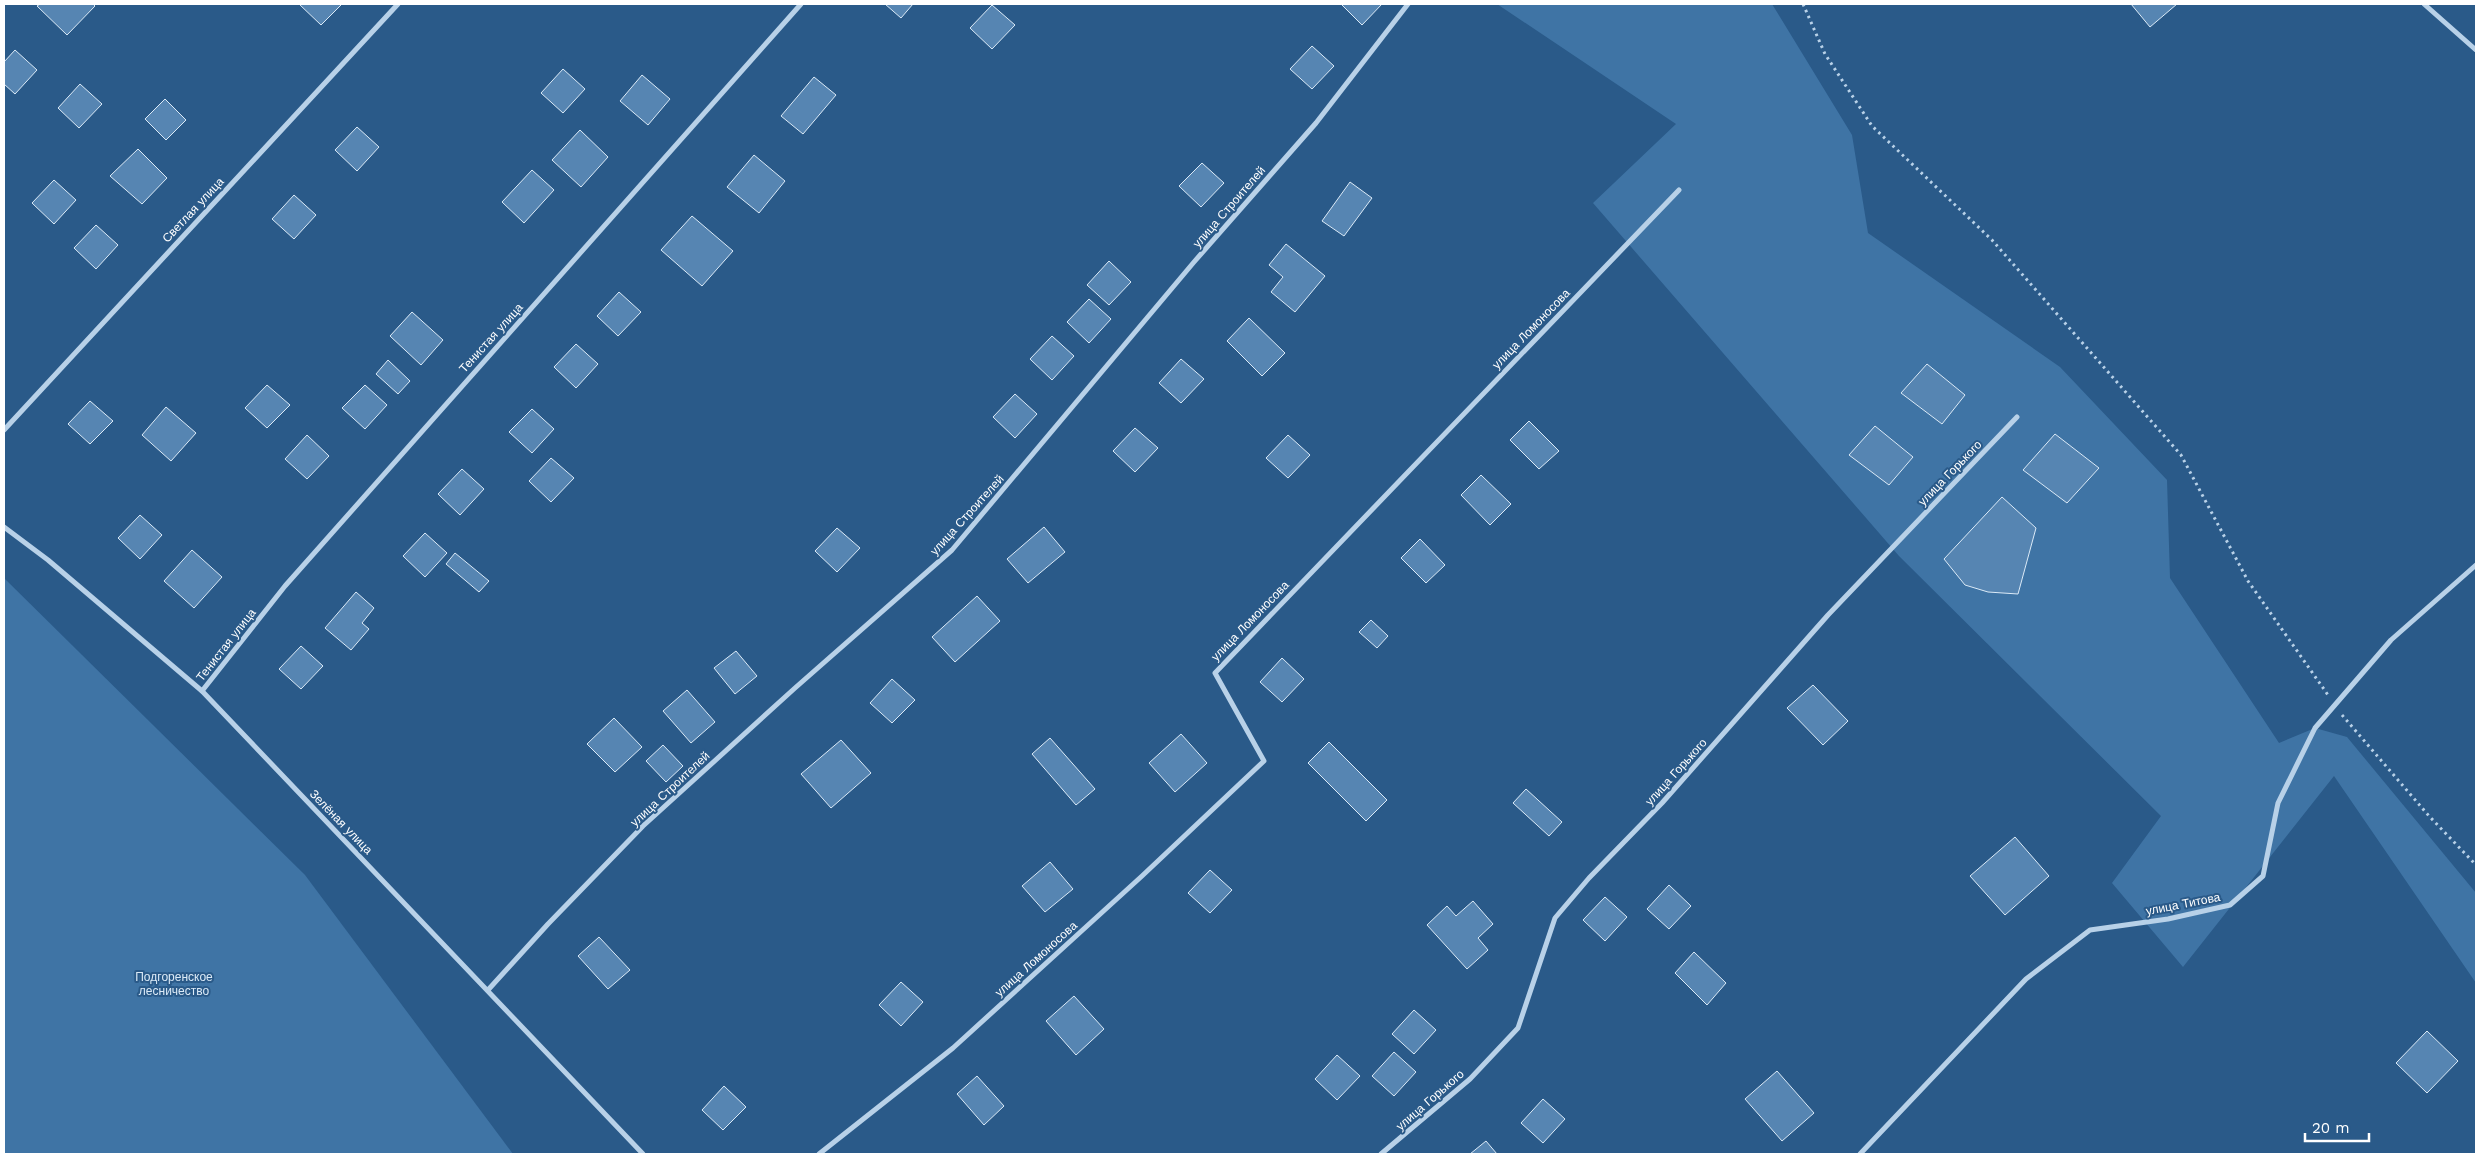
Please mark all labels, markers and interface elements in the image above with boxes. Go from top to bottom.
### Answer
street label: улица Строителей [1190,163,1268,251]
street label: Светлая улица [159,174,227,245]
street label: улица Ломоносова [1489,286,1573,372]
street label: Тенистая улица [456,300,526,375]
street label: улица Горького [1915,437,1985,509]
street label: улица Строителей [927,472,1007,558]
street label: улица Ломоносова [1208,578,1292,664]
street label: Тенистая улица [193,606,259,684]
street label: улица Горького [1642,735,1710,808]
street label: улица Строителей [627,749,713,829]
street label: Зелёная улица [307,787,375,857]
street label: улица Титова [2145,890,2222,918]
street label: улица Ломоносова [992,918,1080,1000]
park label: Подгоренское лесничество [135,970,213,998]
street label: улица Горького [1393,1067,1467,1133]
scale bar [2305,1110,2369,1142]
text: 20 m [2312,1119,2350,1137]

